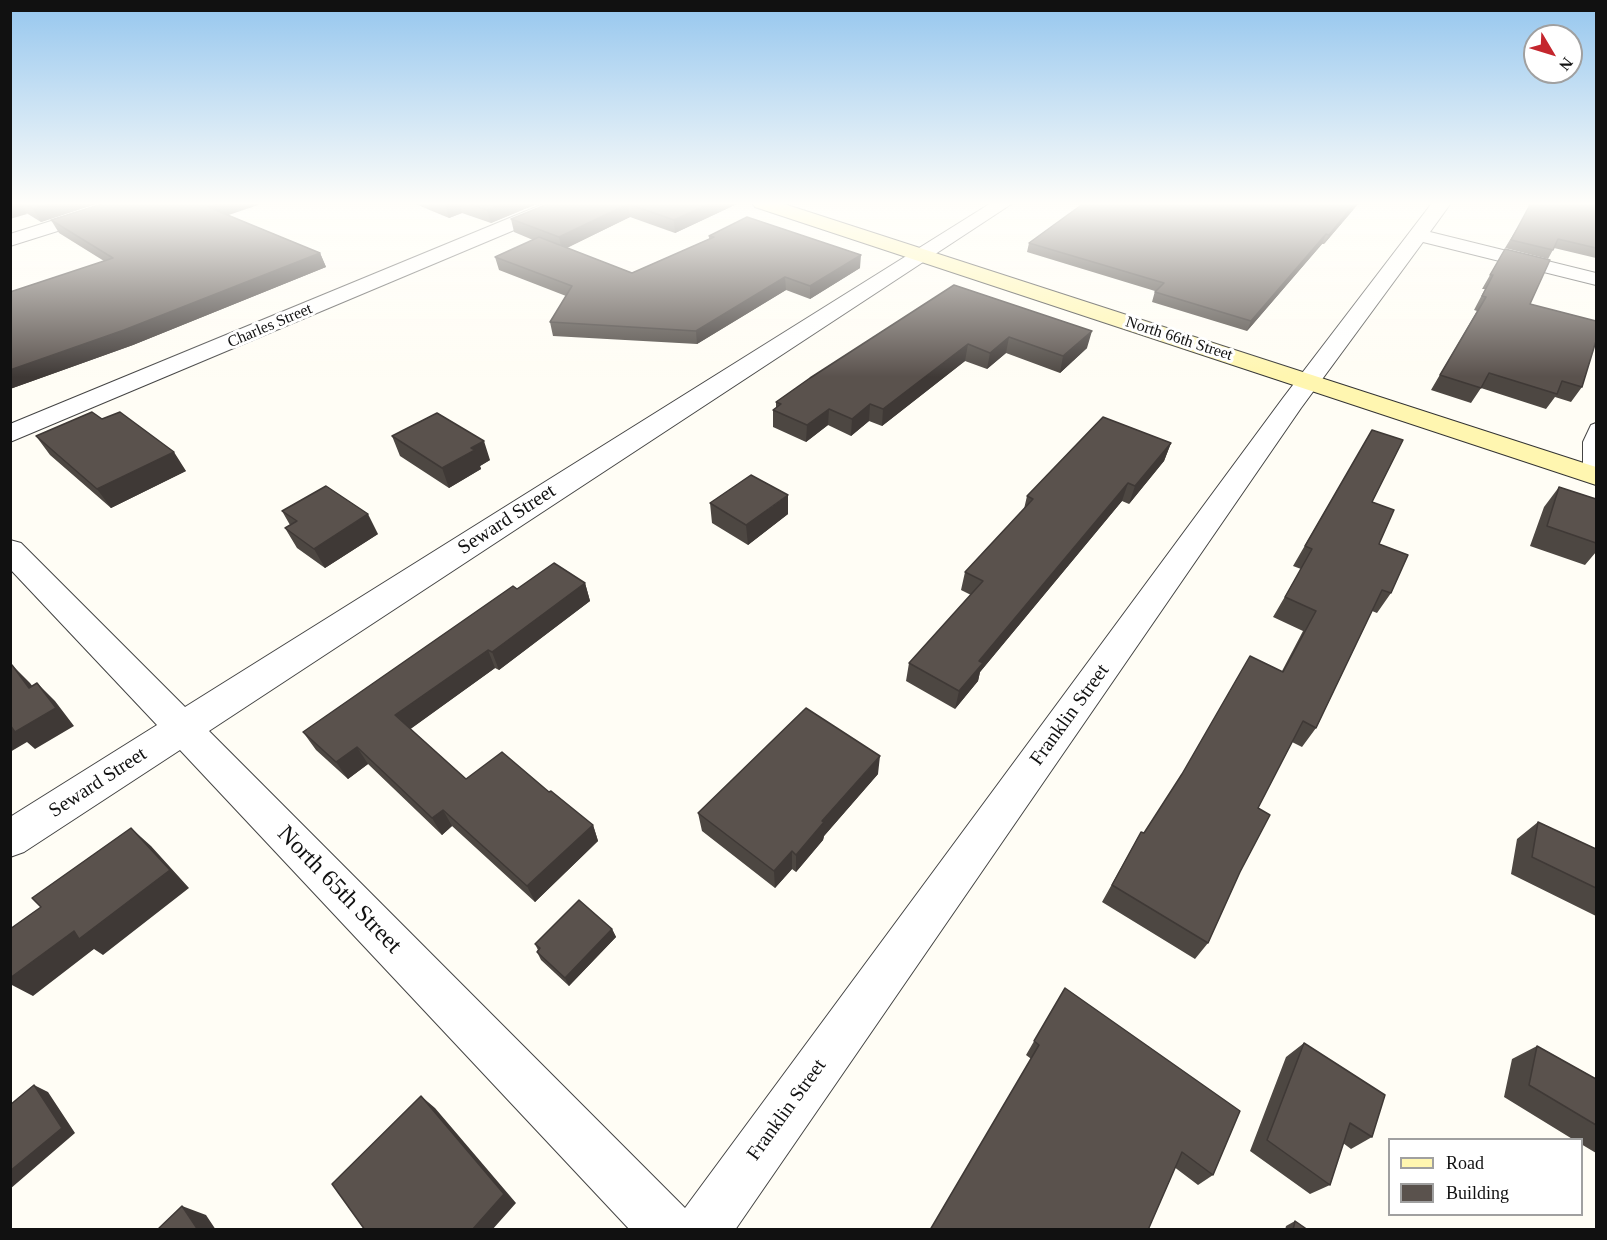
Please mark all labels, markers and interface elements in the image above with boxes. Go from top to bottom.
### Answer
north arrow [1523,24,1583,84]
text: N [1556,54,1576,74]
street label: Charles Street [225,300,315,352]
street label: North 66th Street [1123,313,1235,365]
street label: Seward Street [454,480,560,560]
street label: Franklin Street [1025,660,1115,770]
street label: Seward Street [45,743,151,823]
street label: North 65th Street [271,820,407,960]
street label: Franklin Street [742,1055,832,1165]
legend [1388,1138,1583,1216]
text: Road [1446,1153,1484,1173]
text: Building [1446,1183,1509,1203]

